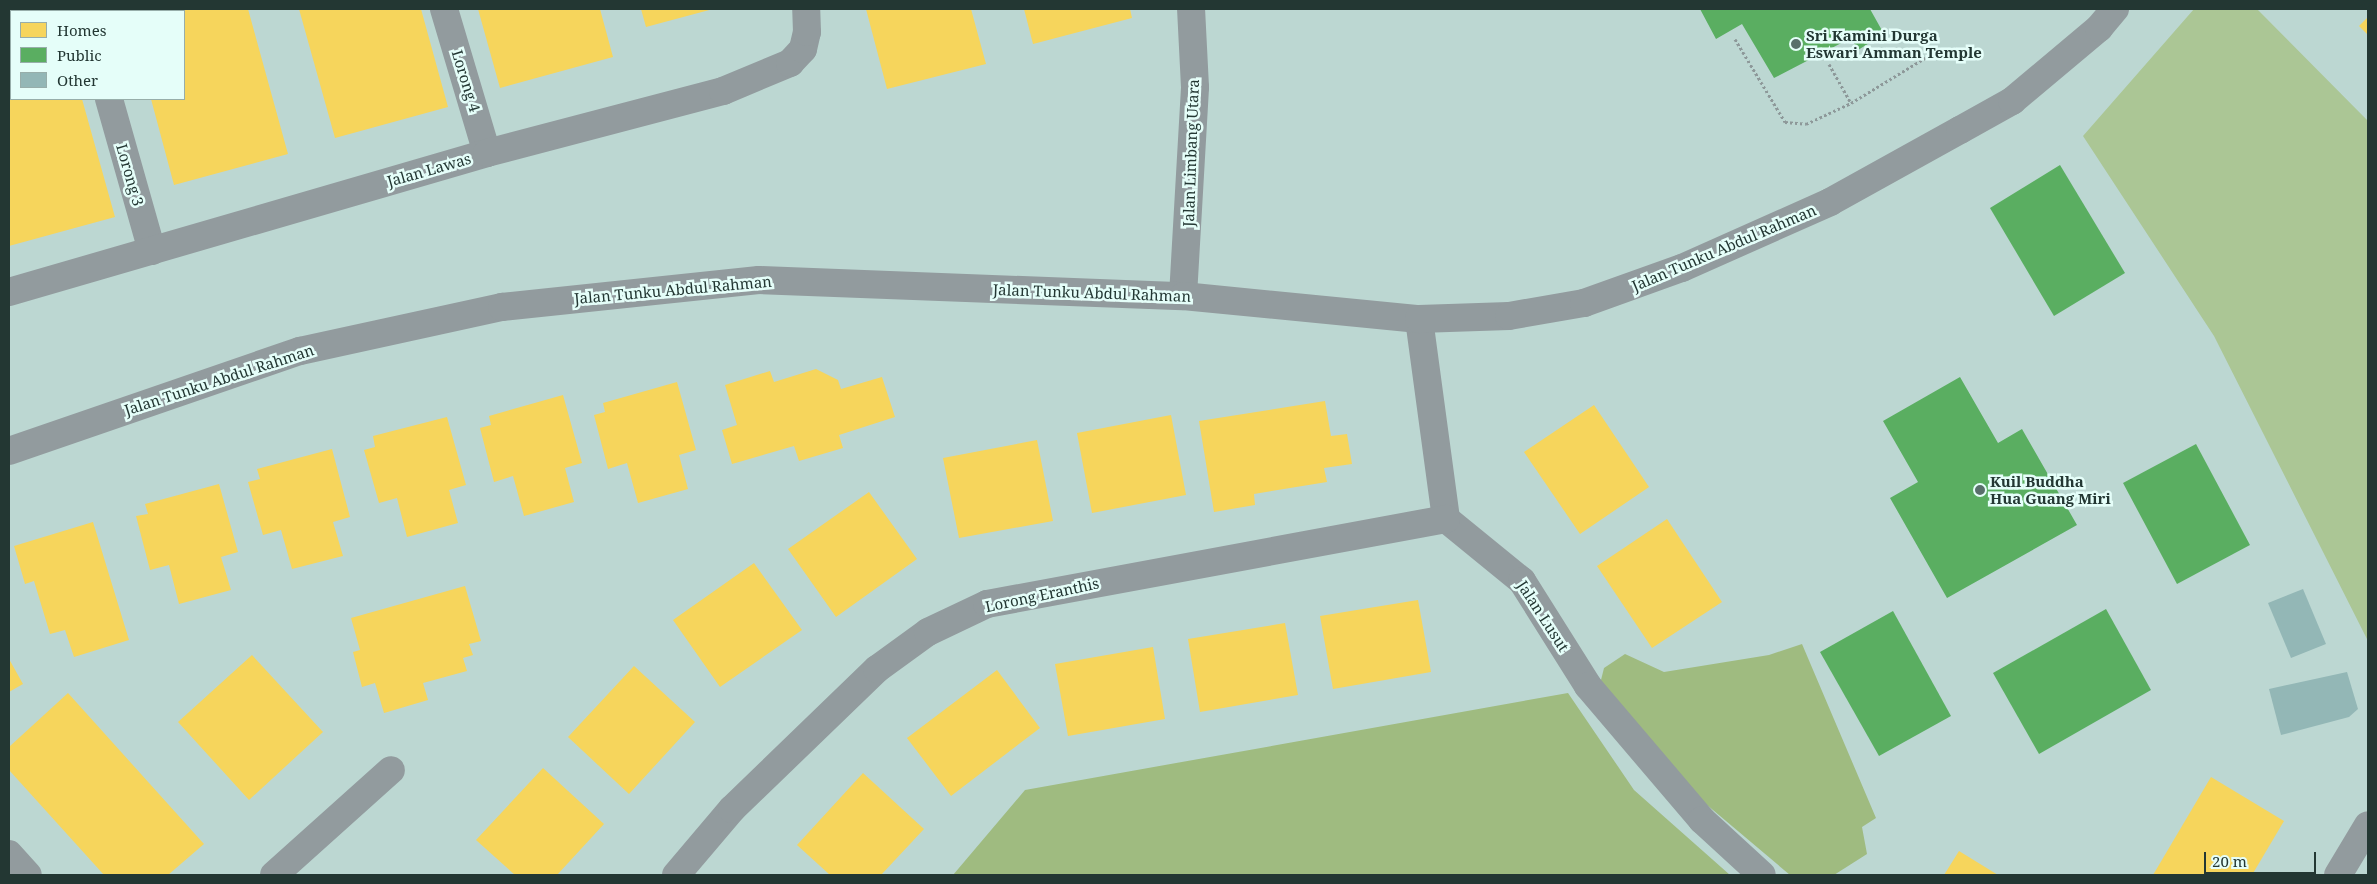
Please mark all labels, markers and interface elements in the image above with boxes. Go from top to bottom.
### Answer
legend [10,10,185,100]
text: Homes [57,20,107,40]
place label: Sri Kamini Durga Eswari Amman Temple [1806,26,1982,61]
marker: Sri Kamini Durga Eswari Amman Temple [1790,38,1802,50]
text: Public [57,45,102,65]
street label: Lorong 4 [448,48,484,114]
text: Other [57,70,98,90]
street label: Jalan Limbang Utara [1179,79,1203,227]
street label: Lorong 3 [113,142,147,208]
street label: Jalan Lawas [385,149,473,191]
street label: Jalan Tunku Abdul Rahman [1629,201,1819,295]
street label: Jalan Tunku Abdul Rahman [573,272,773,308]
street label: Jalan Tunku Abdul Rahman [993,281,1191,305]
street label: Jalan Tunku Abdul Rahman [122,341,316,419]
place label: Kuil Buddha Hua Guang Miri [1990,472,2111,507]
marker: Kuil Buddha Hua Guang Miri [1974,484,1986,496]
street label: Lorong Eranthis [983,574,1101,616]
street label: Jalan Lusut [1513,577,1573,655]
scale bar [2207,842,2320,874]
text: 20 m [2212,851,2247,871]

